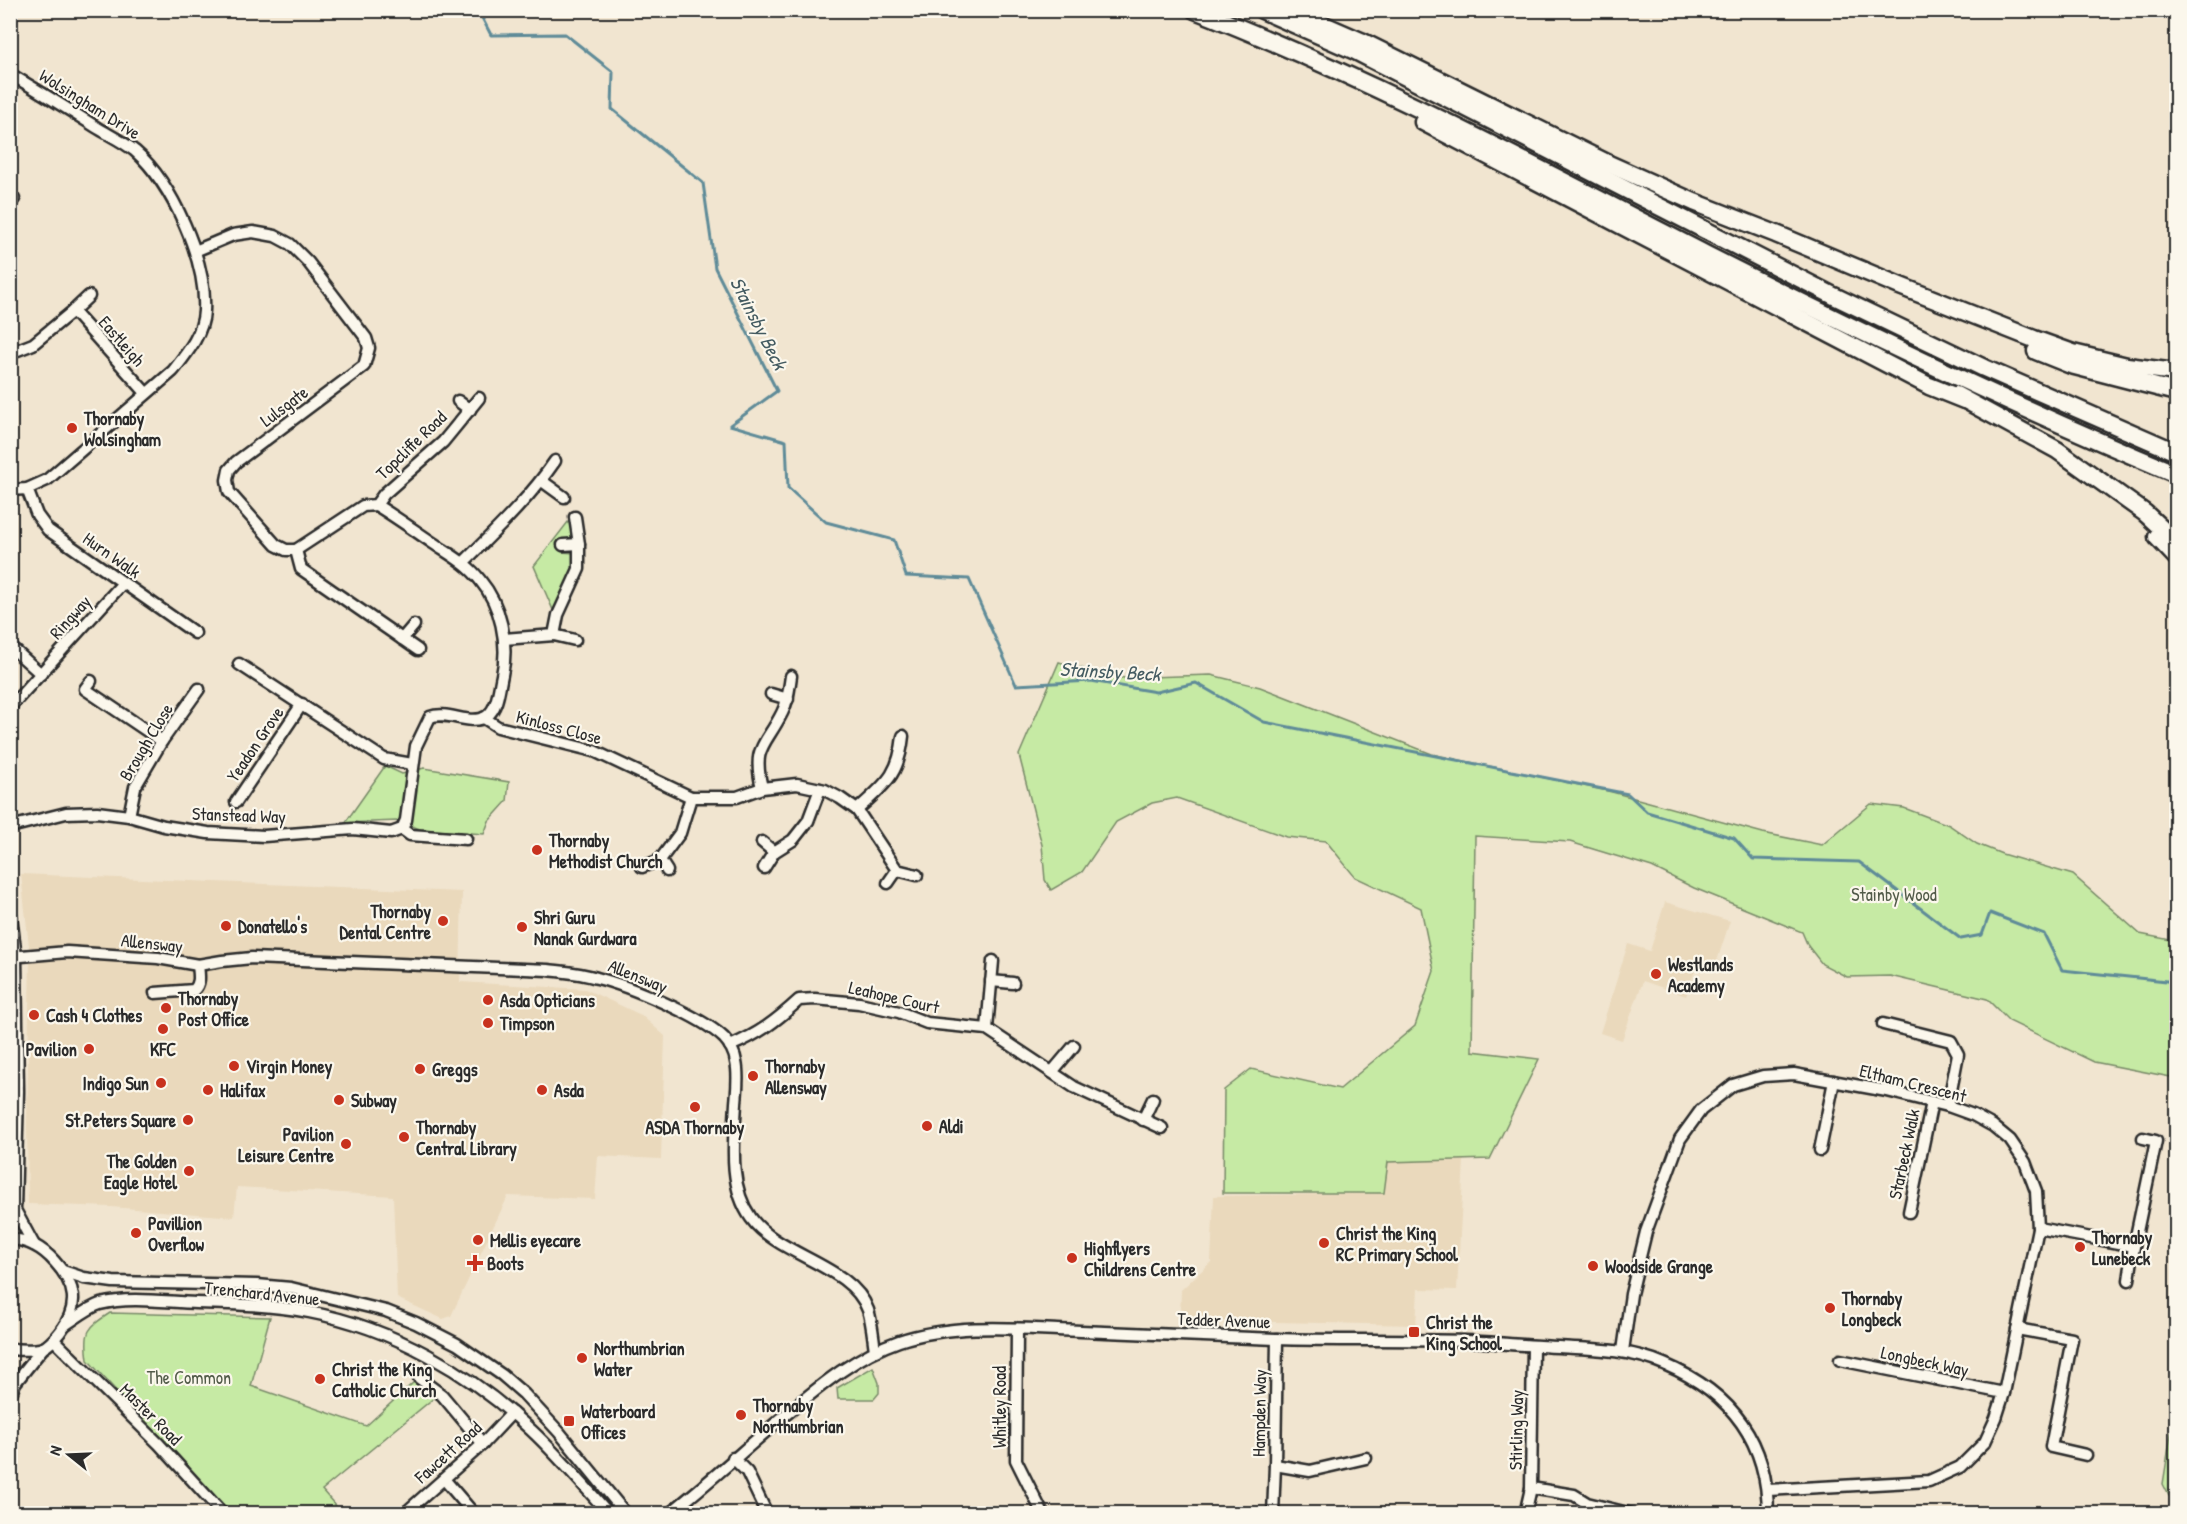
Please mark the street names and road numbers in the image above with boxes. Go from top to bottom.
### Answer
street label: Wolsingham Drive [35,63,145,145]
street label: Eastleigh [93,310,151,372]
street label: Lulsgate [255,380,313,432]
street label: Topcliffe Road [370,405,452,485]
street label: Hurn Walk [78,526,146,584]
street label: Ringway [44,589,97,644]
street label: Brough Close [113,699,179,785]
street label: Yeadon Grove [221,701,289,787]
street label: Kinloss Close [513,704,605,750]
street label: Stanstead Way [192,801,287,829]
street label: Allensway [120,927,184,959]
street label: Allensway [605,953,672,999]
street label: Leahope Court [846,974,943,1020]
street label: Eltham Crescent [1857,1058,1970,1109]
street label: Starbeck Walk [1882,1106,1926,1202]
street label: Trenchard Avenue [203,1275,321,1311]
street label: Tedder Avenue [1177,1306,1271,1334]
street label: Longbeck Way [1879,1340,1972,1383]
street label: Whitley Road [987,1366,1012,1448]
street label: Hampden Way [1246,1369,1272,1457]
street label: Master Road [114,1377,188,1451]
street label: Stirling Way [1503,1389,1529,1470]
street label: Fawcett Road [408,1415,487,1490]

